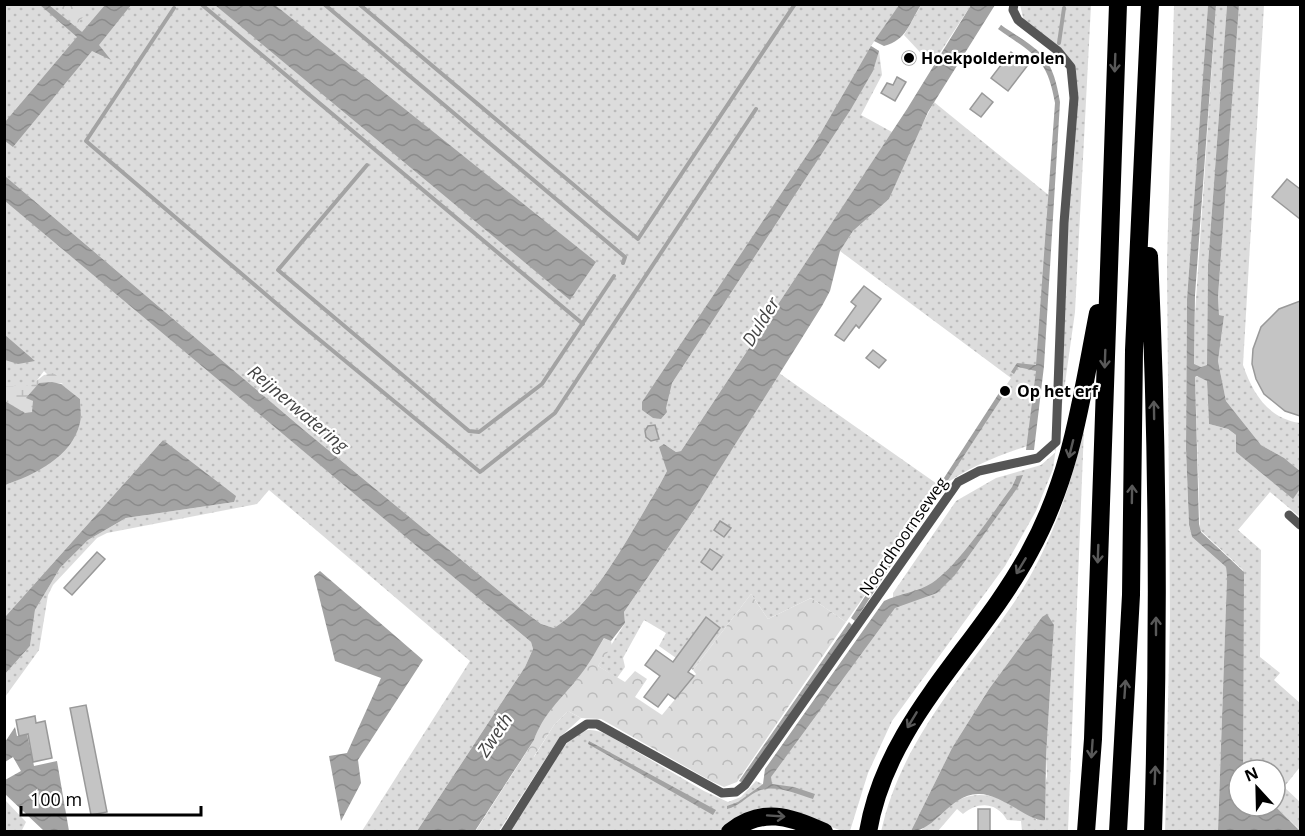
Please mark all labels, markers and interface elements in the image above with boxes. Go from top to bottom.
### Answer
place label: Hoekpoldermolen [921,47,1065,69]
marker: Hoekpoldermolen [902,51,916,65]
one-way arrow [1110,52,1121,72]
water label: Dulder [736,292,785,350]
one-way arrow [1099,349,1110,369]
water label: Reijnerwatering [243,359,354,458]
place label: Op het erf [1017,380,1099,402]
marker: Op het erf [998,384,1012,398]
one-way arrow [1148,401,1160,421]
one-way arrow [1065,439,1076,458]
street label: Noordhoornseweg [854,472,952,600]
one-way arrow [1126,485,1138,505]
one-way arrow [1092,544,1103,564]
one-way arrow [1015,557,1027,574]
one-way arrow [1150,617,1162,637]
one-way arrow [1120,680,1131,700]
water label: Zweth [470,708,517,762]
one-way arrow [905,711,917,728]
one-way arrow [1086,738,1097,758]
north arrow [1227,758,1287,818]
text: N [1241,761,1262,787]
one-way arrow [1149,765,1160,785]
scale bar [21,779,201,817]
text: 100 m [30,787,82,811]
one-way arrow [766,811,786,822]

